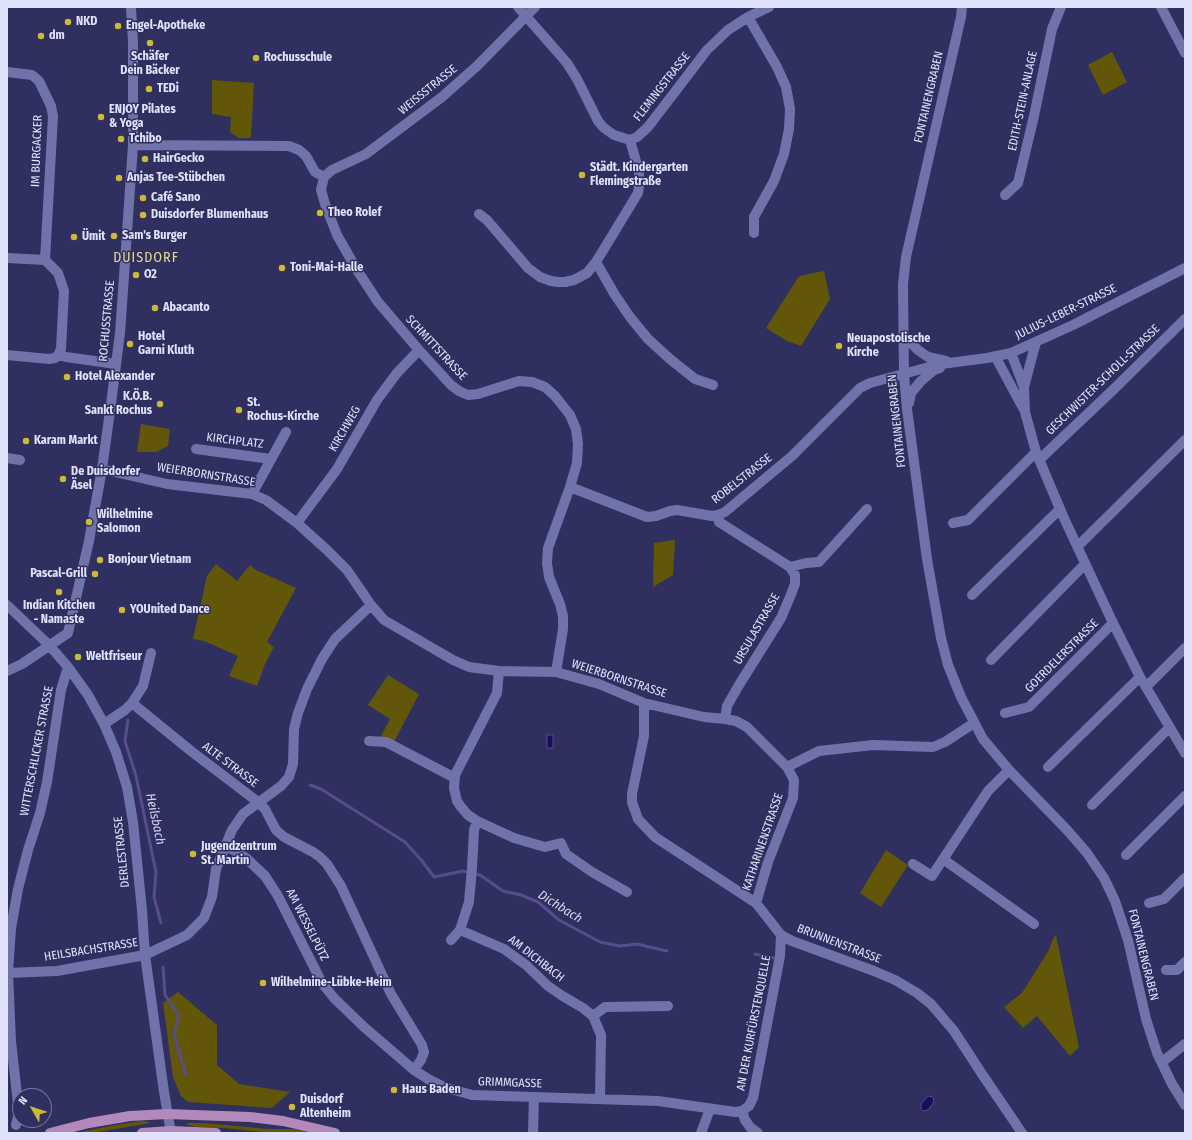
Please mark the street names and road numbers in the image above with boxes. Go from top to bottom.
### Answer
street label: FLEMINGSTRASSE [631,50,693,124]
street label: FONTAINENGRABEN [911,50,947,144]
street label: EDITH-STEIN-ANLAGE [1005,50,1041,152]
street label: WEISSSTRASSE [396,62,460,118]
street label: IM BURGACKER [29,115,45,187]
street label: ROCHUSSTRASSE [96,280,118,362]
street label: JULIUS-LEBER-STRASSE [1013,281,1119,343]
street label: SCHMITTSTRASSE [402,313,470,383]
street label: GESCHWISTER-SCHOLL-STRASSE [1043,322,1163,438]
street label: FONTAINENGRABEN [885,374,909,468]
street label: KIRCHWEG [326,403,364,455]
street label: KIRCHPLATZ [206,430,264,452]
street label: ROBELSTRASSE [709,451,775,507]
street label: WEIERBORNSTRASSE [156,460,256,490]
street label: URSULASTRASSE [731,591,783,667]
street label: GOERDELERSTRASSE [1022,616,1102,696]
street label: WEIERBORNSTRASSE [570,657,668,701]
street label: WITTERSCHLICKER STRASSE [17,685,57,817]
street label: ALTE STRASSE [199,739,261,791]
street label: KATHARINENSTRASSE [739,791,787,893]
street label: DERLESTRASSE [111,816,133,888]
street label: AM WESSELPÜTZ [283,886,331,964]
street label: FONTAINENGRABEN [1125,908,1161,1002]
street label: BRUNNENSTRASSE [795,921,883,967]
street label: AM DICHBACH [505,933,567,985]
street label: HEILSBACHSTRASSE [43,935,139,965]
street label: AN DER KURFÜRSTENQUELLE [734,954,774,1092]
street label: GRIMMGASSE [478,1075,542,1091]

